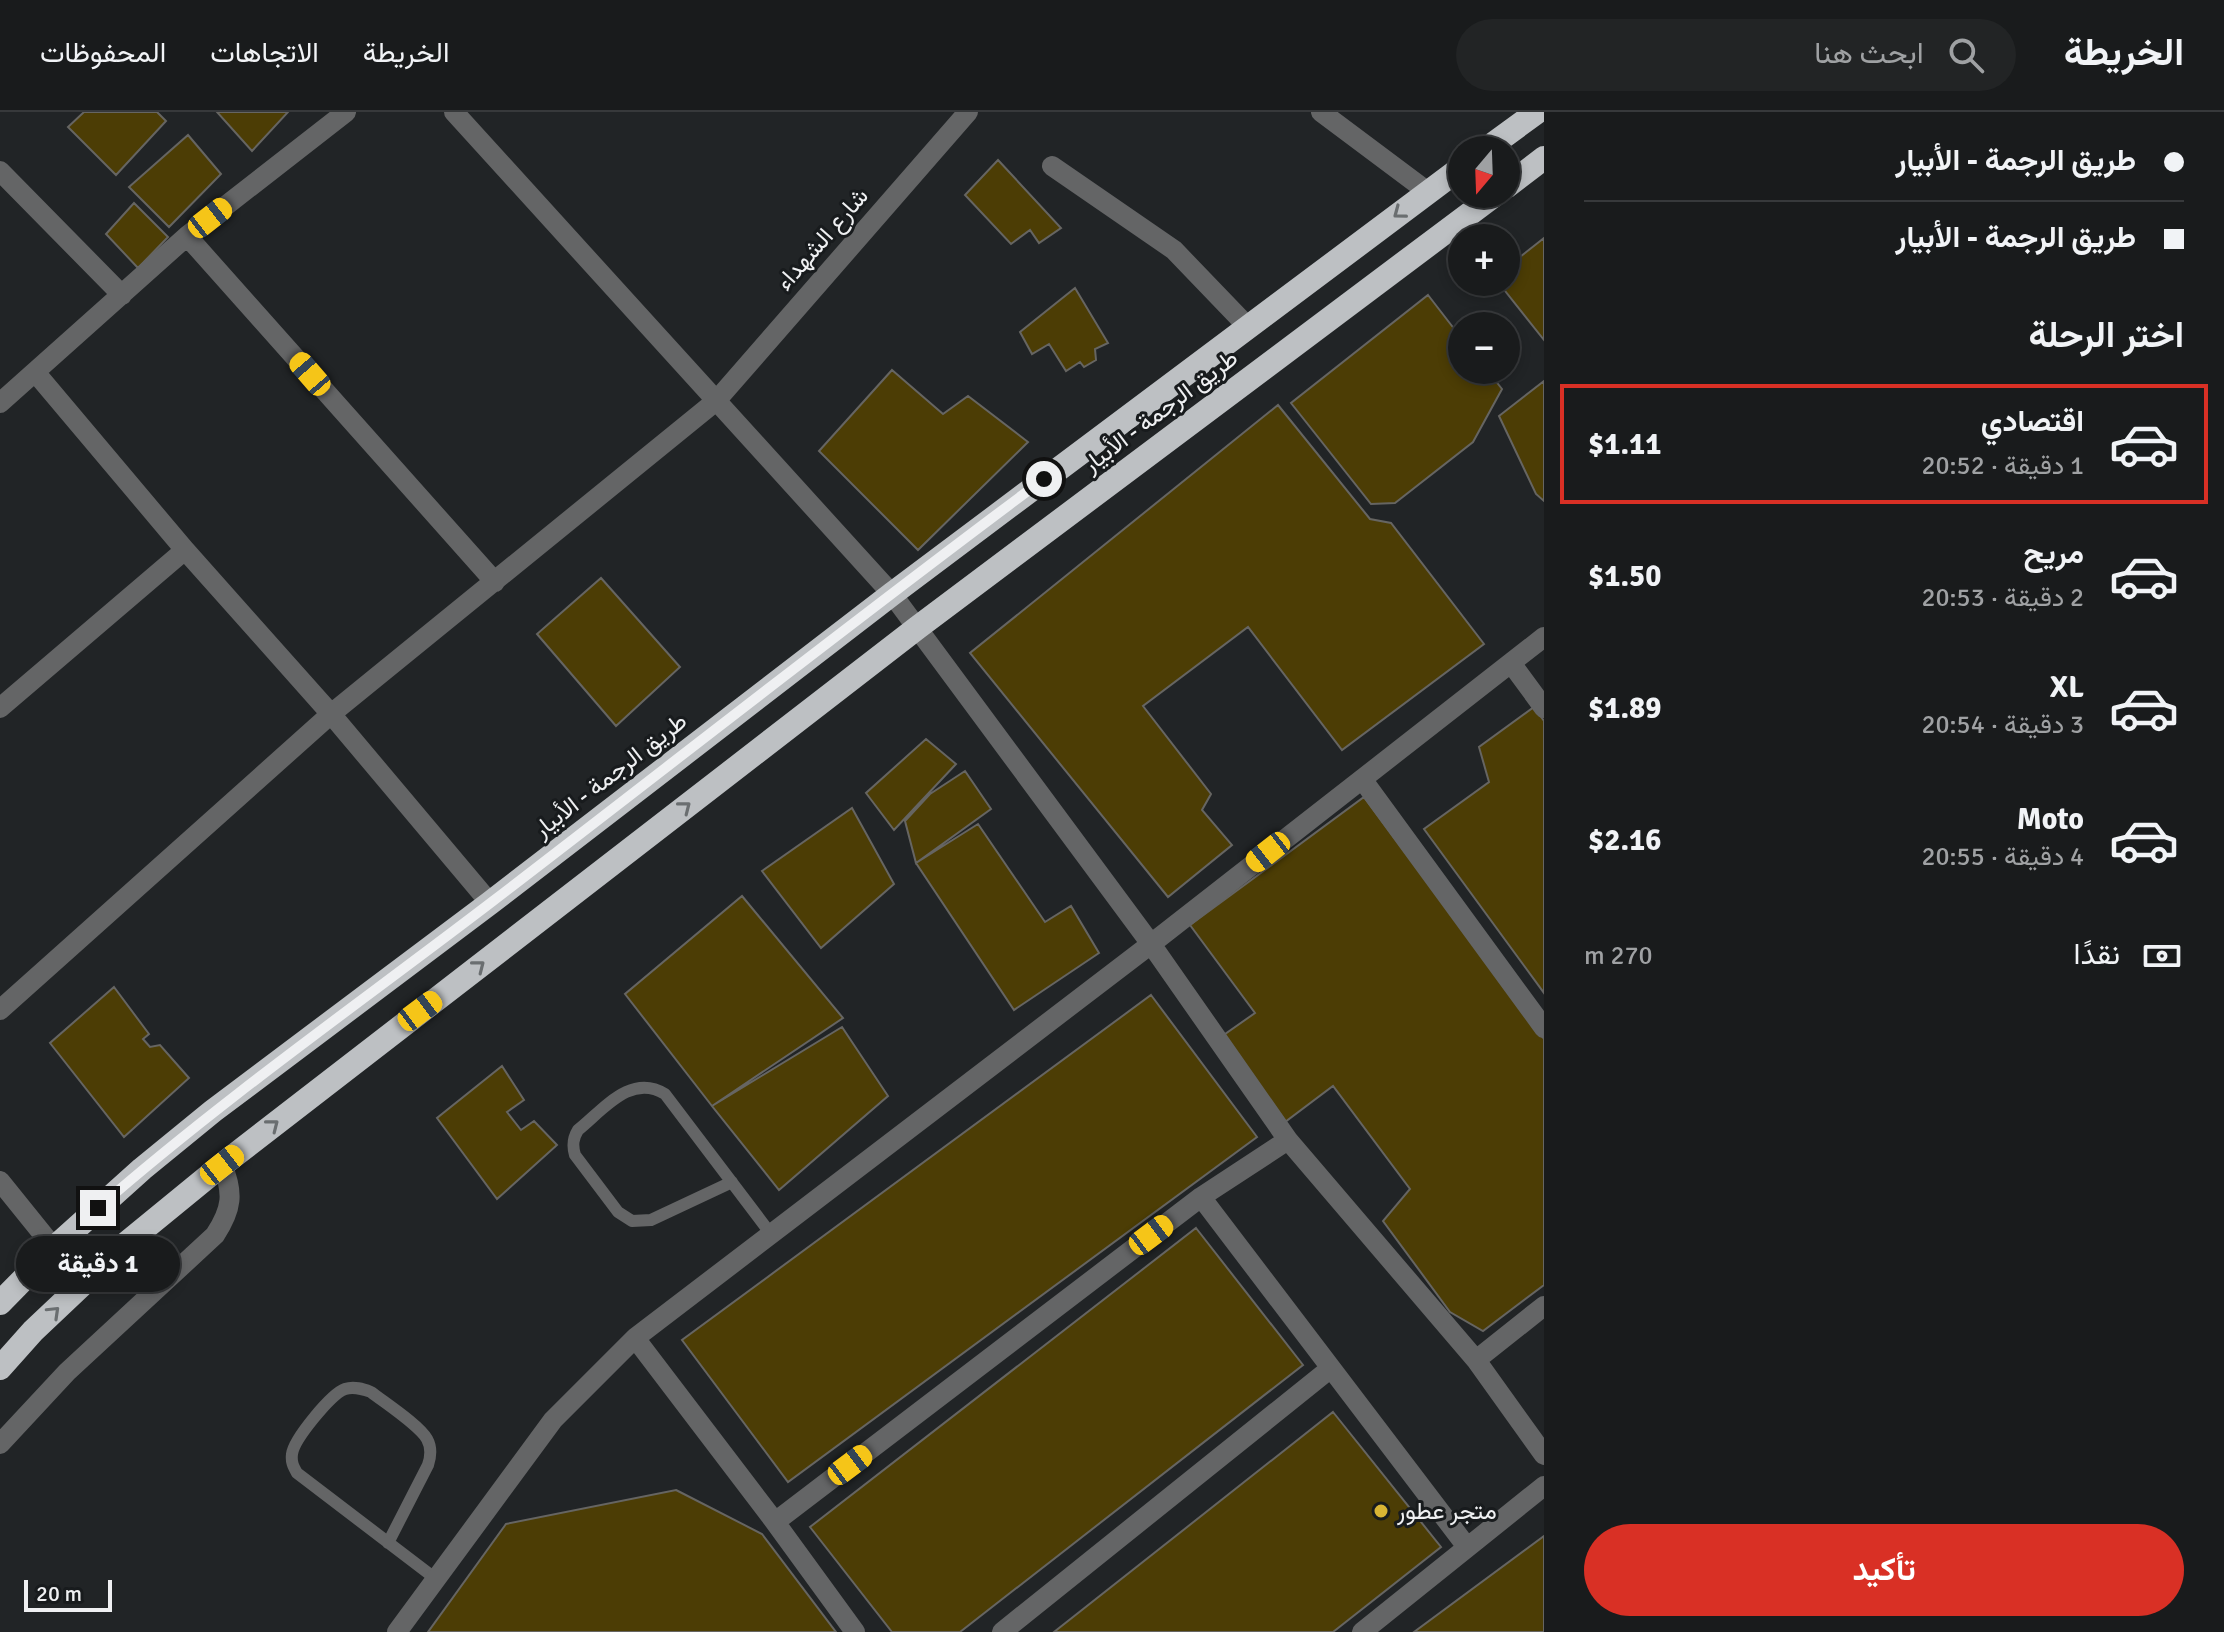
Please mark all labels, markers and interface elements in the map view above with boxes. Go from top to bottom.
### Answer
search box [1456,19,2016,91]
text: الخريطة [2064,29,2184,76]
icon: search [1944,33,1988,77]
text: ابحث هنا [1814,35,1924,72]
text: المحفوظات [40,36,166,70]
text: الاتجاهات [210,36,319,70]
text: الخريطة [363,36,449,70]
north arrow [1448,136,1520,208]
map controls [1448,136,1520,384]
text: طريق الرجمة - الأبيار [1896,142,2136,179]
street label: شارع الشهداء [769,182,876,297]
car [184,194,236,242]
one-way arrow [1393,203,1408,218]
text: طريق الرجمة - الأبيار [1896,219,2136,256]
button: + [1448,224,1520,296]
button: − [1448,312,1520,384]
text: اختر الرحلة [2028,313,2184,358]
street label: طريق الرجمة - الأبيار [1076,343,1244,480]
car [285,348,335,400]
text: اقتصادي [1981,403,2084,440]
icon: car [2108,408,2180,480]
text: $1.11 [1588,426,1661,463]
text: 1 دقيقة · 20:52 [1922,450,2084,482]
route start [1026,461,1062,497]
text: مريح [2024,535,2084,572]
icon: car [2108,540,2180,612]
text: $1.50 [1588,558,1661,595]
text: 2 دقيقة · 20:53 [1922,582,2084,614]
text: XL [2050,669,2084,706]
icon: car [2108,672,2180,744]
text: $1.89 [1588,690,1661,727]
street label: طريق الرجمة - الأبيار [526,706,693,845]
text: 3 دقيقة · 20:54 [1922,709,2084,741]
text: Moto [2017,801,2084,838]
one-way arrow [676,803,691,817]
icon: car [2108,804,2180,876]
text: $2.16 [1588,822,1661,859]
car [1242,828,1294,876]
text: 4 دقيقة · 20:55 [1922,841,2084,873]
icon: cash [2140,934,2184,978]
text: نقدًا [2074,936,2120,973]
text: 270 m [1584,940,1653,972]
one-way arrow [470,962,485,976]
car [394,987,446,1035]
one-way arrow [264,1121,279,1135]
car [196,1141,248,1189]
route end [80,1190,116,1226]
car [1125,1211,1177,1259]
callout: 1 دقيقة [16,1236,180,1292]
text: 1 دقيقة [57,1248,139,1280]
one-way arrow [45,1306,59,1321]
car [824,1441,876,1489]
place label: متجر عطور [1396,1496,1497,1526]
marker: متجر عطور [1372,1502,1390,1520]
button: تأكيد [1584,1524,2184,1616]
scale bar [24,1576,112,1612]
text: 20 m [36,1580,82,1607]

